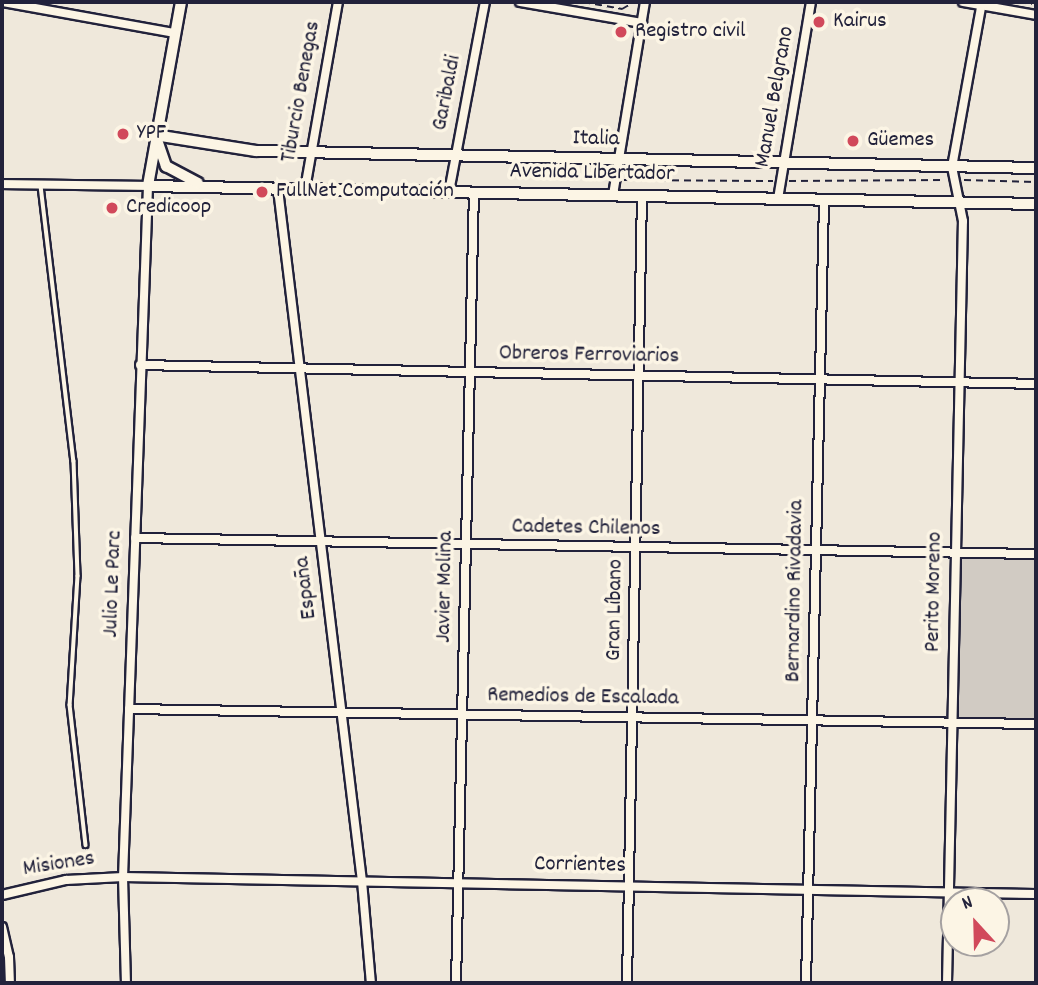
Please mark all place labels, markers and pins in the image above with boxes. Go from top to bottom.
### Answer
place label: Kairus [833,8,887,36]
marker: Kairus [811,14,827,30]
place label: Registro civil [635,18,746,46]
marker: Registro civil [613,24,629,40]
place label: YPF [137,120,166,148]
marker: YPF [115,126,131,142]
place label: Güemes [867,127,934,155]
marker: Güemes [845,133,861,149]
place label: FullNet Computación [276,178,454,206]
marker: FullNet Computación [254,184,270,200]
place label: Credicoop [126,194,211,222]
marker: Credicoop [104,200,120,216]

